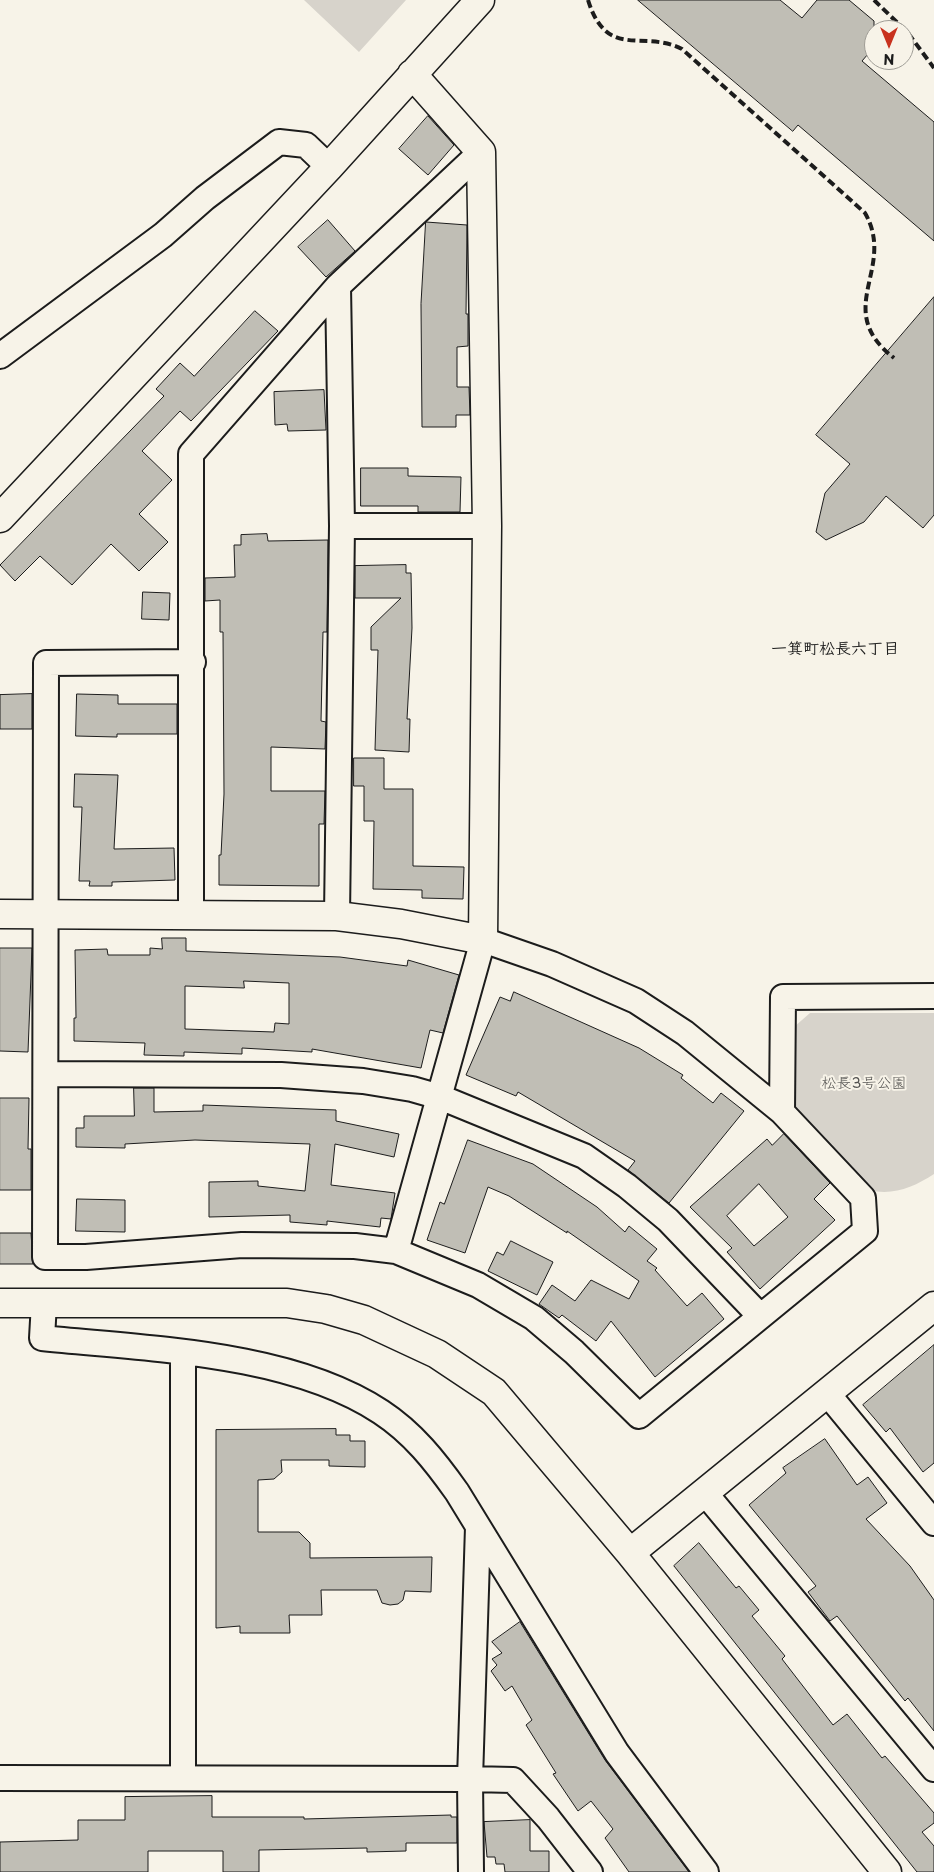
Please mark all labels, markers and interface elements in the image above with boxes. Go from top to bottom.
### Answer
north arrow [864,20,914,70]
text: N [883,49,895,70]
district label: 一箕町松長六丁目 [771,640,899,660]
park label: 松長3号公園 [822,1075,906,1093]

